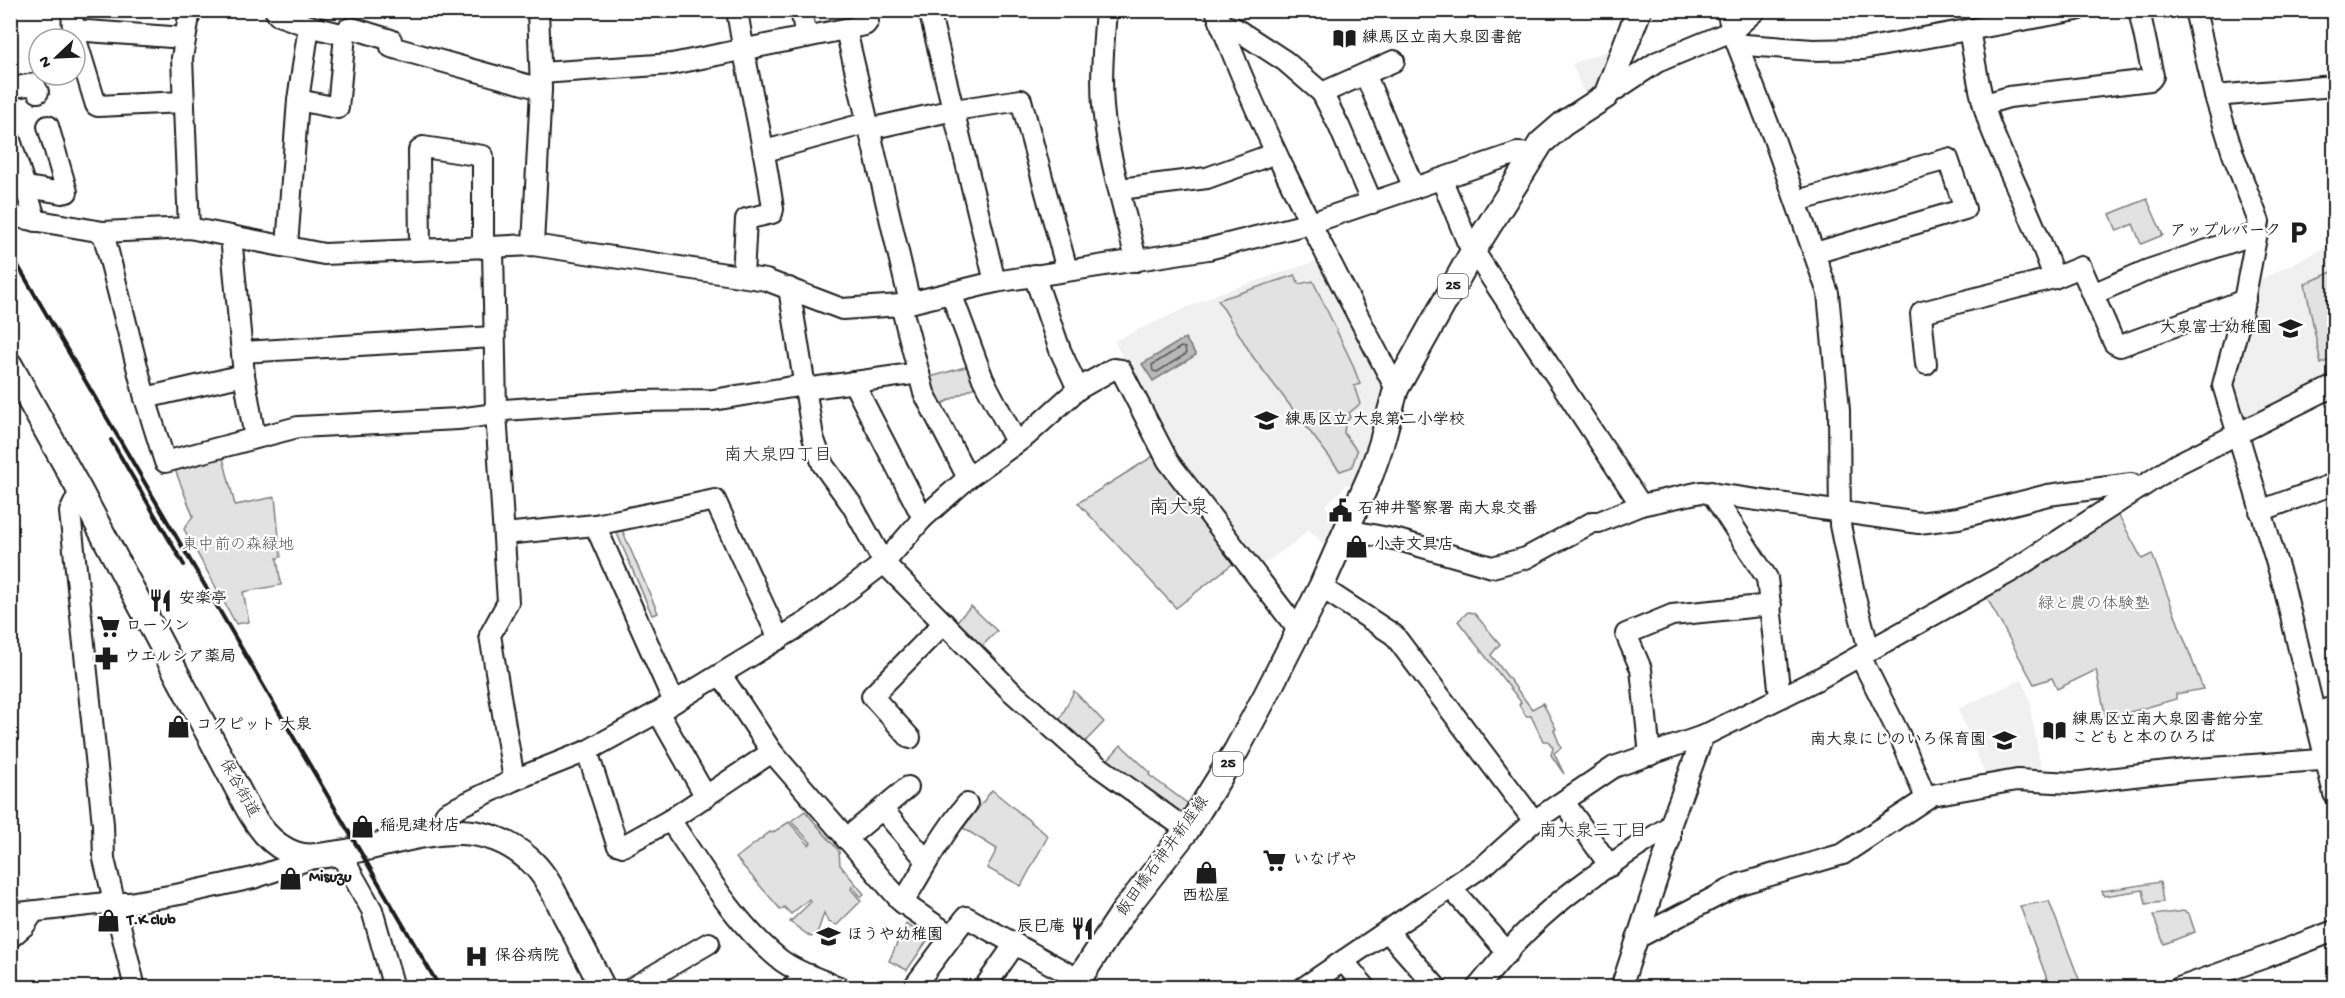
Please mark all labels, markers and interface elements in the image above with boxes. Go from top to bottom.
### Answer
library icon: 練馬区立南大泉図書館 [1331,26,1357,52]
north arrow [27,27,87,87]
place label: 練馬区立南大泉図書館 [1362,28,1522,49]
text: N [35,52,57,70]
parking icon: アップルパーク [2286,219,2312,245]
place label: アップルパーク [2170,222,2281,242]
road number: 25 [1438,274,1468,298]
school or university icon: 大泉富士幼稚園 [2277,316,2303,342]
place label: 大泉富士幼稚園 [2160,318,2272,339]
school or university icon: 練馬区立 大泉第二小学校 [1254,408,1280,434]
place label: 練馬区立 大泉第二小学校 [1285,410,1465,431]
district label: 南大泉四丁目 [724,445,832,467]
district label: 南大泉 [1149,496,1209,521]
public building icon: 石神井警察署 南大泉交番 [1327,497,1353,523]
place label: 石神井警察署 南大泉交番 [1358,499,1538,520]
shop icon: 小寺文具店 [1343,533,1369,559]
park label: 東中前の森緑地 [182,535,294,556]
place label: 小寺文具店 [1374,535,1454,556]
restaurant icon: 安楽亭 [148,587,174,613]
place label: 安楽亭 [179,589,227,610]
park label: 緑と農の体験塾 [2038,594,2150,615]
supermarket icon: ローソン [95,614,121,640]
place label: ローソン [126,618,190,637]
pharmacy icon: ウエルシア薬局 [93,645,119,671]
place label: ウエルシア薬局 [124,648,236,668]
place label: 練馬区立南大泉図書館分室 こどもと本のひろば [2072,710,2264,749]
shop icon: コクピット 大泉 [165,713,191,739]
place label: コクピット 大泉 [196,715,312,736]
library icon: 練馬区立南大泉図書館分室 こどもと本のひろば [2041,717,2067,743]
school or university icon: 南大泉にじのいろ保育園 [1991,728,2017,754]
place label: 南大泉にじのいろ保育園 [1810,730,1986,751]
road number: 25 [1213,752,1243,776]
street label: 保谷街道 [214,756,263,822]
street label: 飯田橋石神井新座線 [1112,792,1214,921]
shop icon: 稲見建材店 [349,814,375,840]
place label: 稲見建材店 [380,816,460,837]
district label: 南大泉三丁目 [1539,821,1647,843]
supermarket icon: いなげや [1262,848,1288,874]
place label: いなげや [1293,851,1357,871]
shop icon: 西松屋 [1193,859,1219,885]
shop icon: Misuzu [278,865,304,891]
place label: Misuzu [309,869,352,888]
place label: 西松屋 [1182,887,1230,907]
shop icon: T.K club [96,908,122,934]
place label: T.K club [125,912,176,931]
restaurant icon: 辰巳庵 [1070,915,1096,941]
place label: 辰巳庵 [1017,917,1065,938]
school or university icon: ほうや幼稚園 [816,923,842,949]
place label: ほうや幼稚園 [847,925,943,946]
hospital icon: 保谷病院 [464,944,490,970]
place label: 保谷病院 [495,946,559,967]

